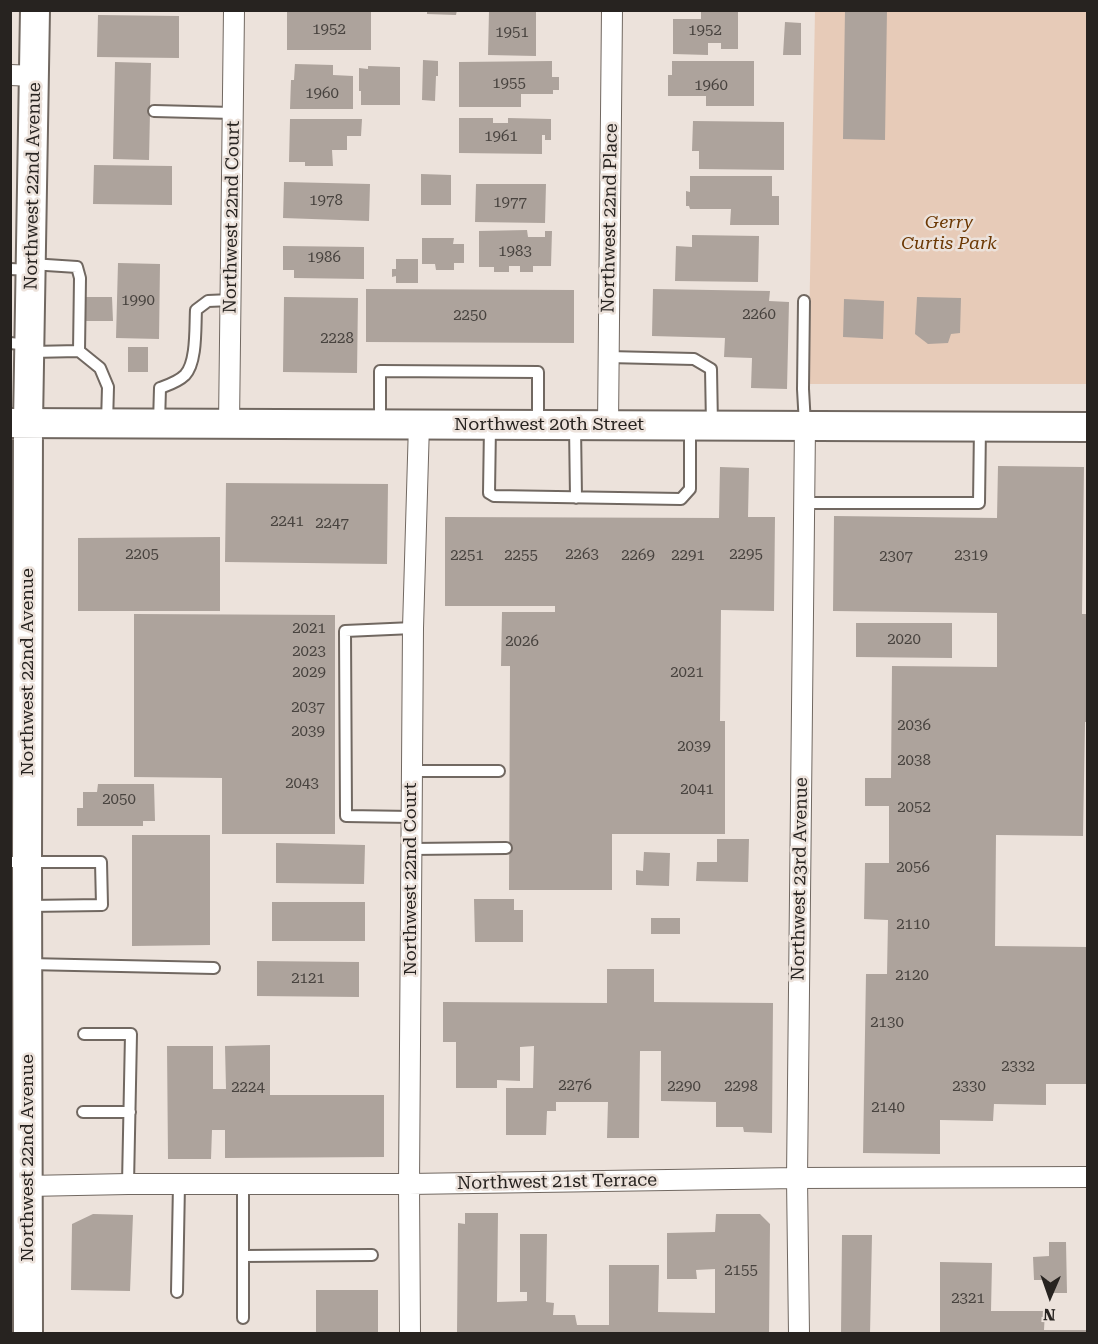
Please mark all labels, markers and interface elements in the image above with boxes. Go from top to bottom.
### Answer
house number: 1952 [312,21,346,39]
house number: 1952 [688,22,722,40]
house number: 1951 [495,24,529,42]
house number: 1955 [492,75,526,93]
house number: 1960 [694,77,728,95]
street label: Northwest 22nd Avenue [20,82,46,290]
house number: 1960 [305,85,339,103]
street label: Northwest 22nd Court [220,120,244,314]
street label: Northwest 22nd Place [598,123,622,313]
house number: 1961 [484,128,518,146]
house number: 1978 [309,192,343,210]
house number: 1977 [493,194,527,212]
park label: Gerry Curtis Park [901,212,997,254]
house number: 1983 [498,243,532,261]
house number: 1986 [307,249,341,267]
house number: 1990 [121,292,155,310]
house number: 2260 [742,306,776,324]
house number: 2250 [453,307,487,325]
house number: 2228 [320,330,354,348]
street label: Northwest 20th Street [454,414,644,436]
house number: 2241 [270,513,304,531]
house number: 2247 [315,515,349,533]
house number: 2205 [125,546,159,564]
house number: 2263 [565,546,599,564]
house number: 2295 [729,546,763,564]
house number: 2251 [450,547,484,565]
house number: 2255 [504,547,538,565]
house number: 2269 [621,547,655,565]
house number: 2291 [671,547,705,565]
house number: 2319 [954,547,988,565]
house number: 2307 [879,548,913,566]
street label: Northwest 22nd Avenue [17,568,39,776]
house number: 2021 [292,620,326,638]
house number: 2020 [887,631,921,649]
house number: 2026 [505,633,539,651]
house number: 2023 [292,643,326,661]
house number: 2029 [292,664,326,682]
house number: 2021 [670,664,704,682]
house number: 2037 [291,699,325,717]
house number: 2036 [897,717,931,735]
house number: 2039 [291,723,325,741]
house number: 2039 [677,738,711,756]
house number: 2038 [897,752,931,770]
house number: 2043 [285,775,319,793]
street label: Northwest 23rd Avenue [787,777,813,981]
house number: 2041 [680,781,714,799]
street label: Northwest 22nd Court [400,783,422,975]
house number: 2050 [102,791,136,809]
house number: 2052 [897,799,931,817]
house number: 2056 [896,859,930,877]
house number: 2110 [896,916,930,934]
house number: 2120 [895,967,929,985]
house number: 2121 [291,970,325,988]
house number: 2130 [870,1014,904,1032]
street label: Northwest 22nd Avenue [17,1054,39,1262]
house number: 2332 [1001,1058,1035,1076]
house number: 2276 [558,1077,592,1095]
house number: 2290 [667,1078,701,1096]
house number: 2298 [724,1078,758,1096]
house number: 2330 [952,1078,986,1096]
house number: 2224 [231,1079,265,1097]
house number: 2140 [871,1099,905,1117]
street label: Northwest 21st Terrace [457,1169,657,1195]
house number: 2155 [724,1262,758,1280]
north arrow [1020,1266,1080,1326]
house number: 2321 [951,1290,985,1308]
text: N [1043,1305,1056,1324]

